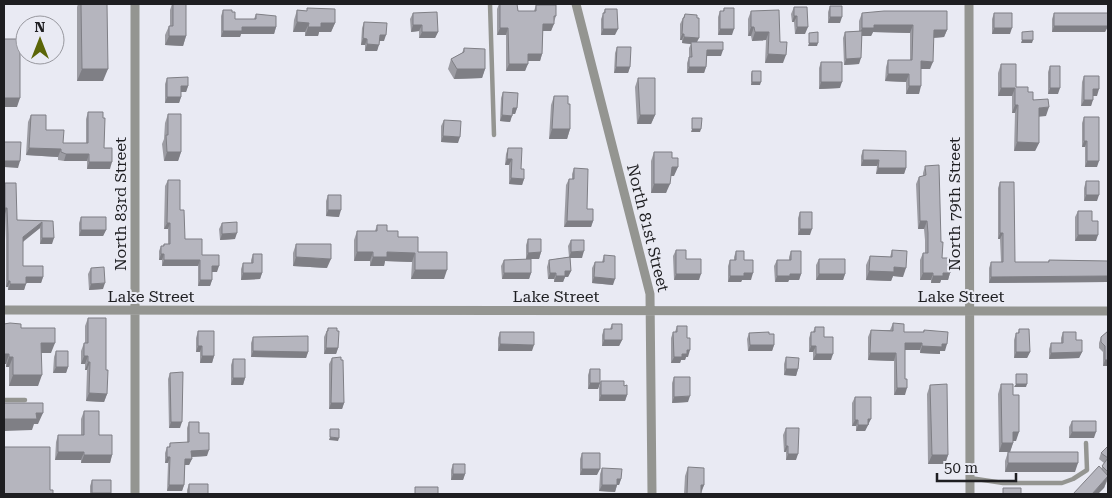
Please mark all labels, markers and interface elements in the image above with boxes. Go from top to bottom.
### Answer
north arrow [15,15,65,65]
text: N [35,19,46,35]
street label: North 83rd Street [111,137,130,271]
street label: North 79th Street [945,137,964,271]
street label: North 81st Street [623,162,673,294]
street label: Lake Street [107,287,195,306]
street label: Lake Street [512,287,600,306]
street label: Lake Street [917,287,1005,306]
scale bar [937,450,1016,482]
text: 50 m [944,459,979,477]

